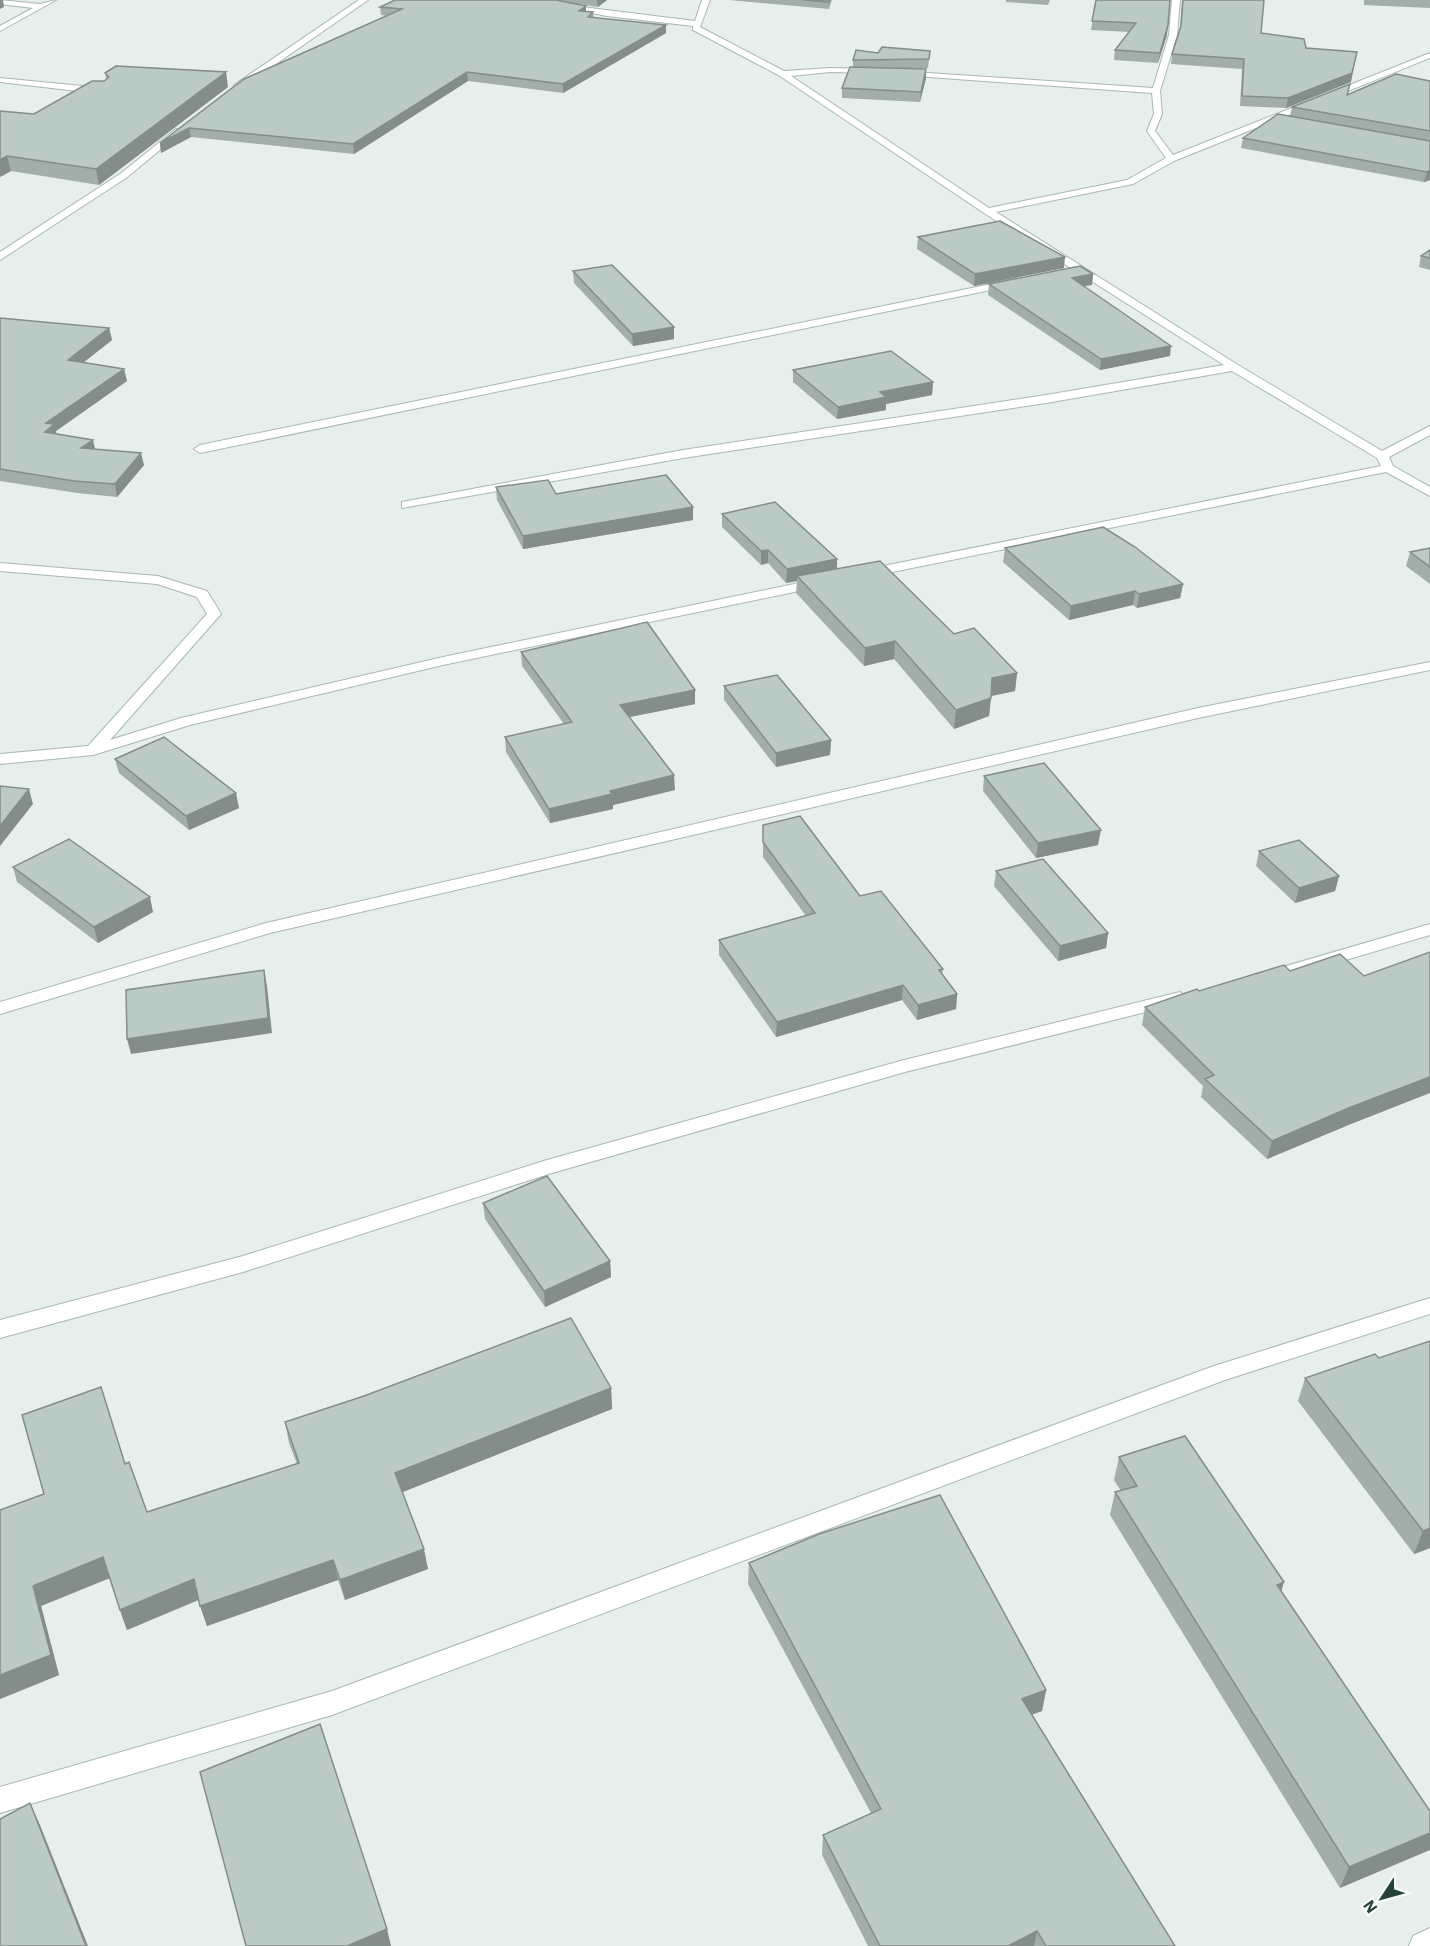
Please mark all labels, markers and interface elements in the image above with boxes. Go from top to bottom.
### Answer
north arrow [1352,1868,1412,1928]
text: N [1358,1896,1381,1917]

